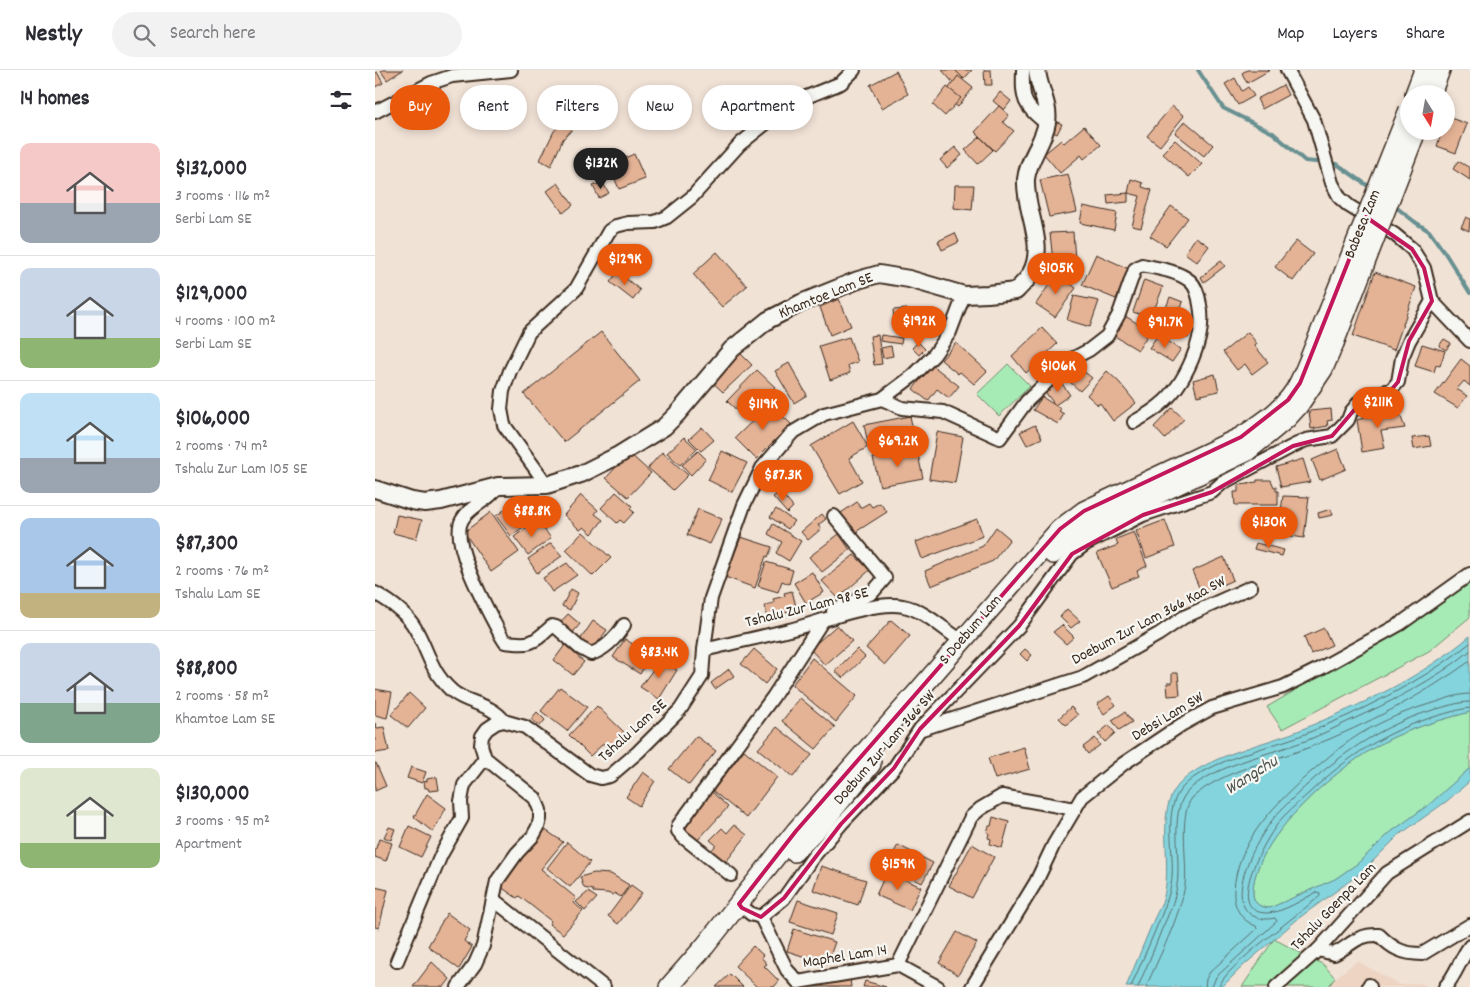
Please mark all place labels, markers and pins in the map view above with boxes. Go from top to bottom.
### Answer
pin: $132K [566,148,636,190]
pin: $129K [590,244,660,286]
pin: $105K [1021,252,1091,295]
pin: $192K [884,306,954,348]
pin: $91.7K [1124,306,1206,349]
pin: $106K [1023,350,1093,393]
pin: $211K [1343,386,1413,429]
pin: $119K [728,388,798,431]
pin: $69.2K [857,426,939,468]
pin: $87.3K [742,460,824,502]
pin: $88.8K [491,496,573,538]
pin: $130K [1234,506,1304,549]
pin: $83.4K [618,636,700,679]
pin: $159K [863,848,933,891]

